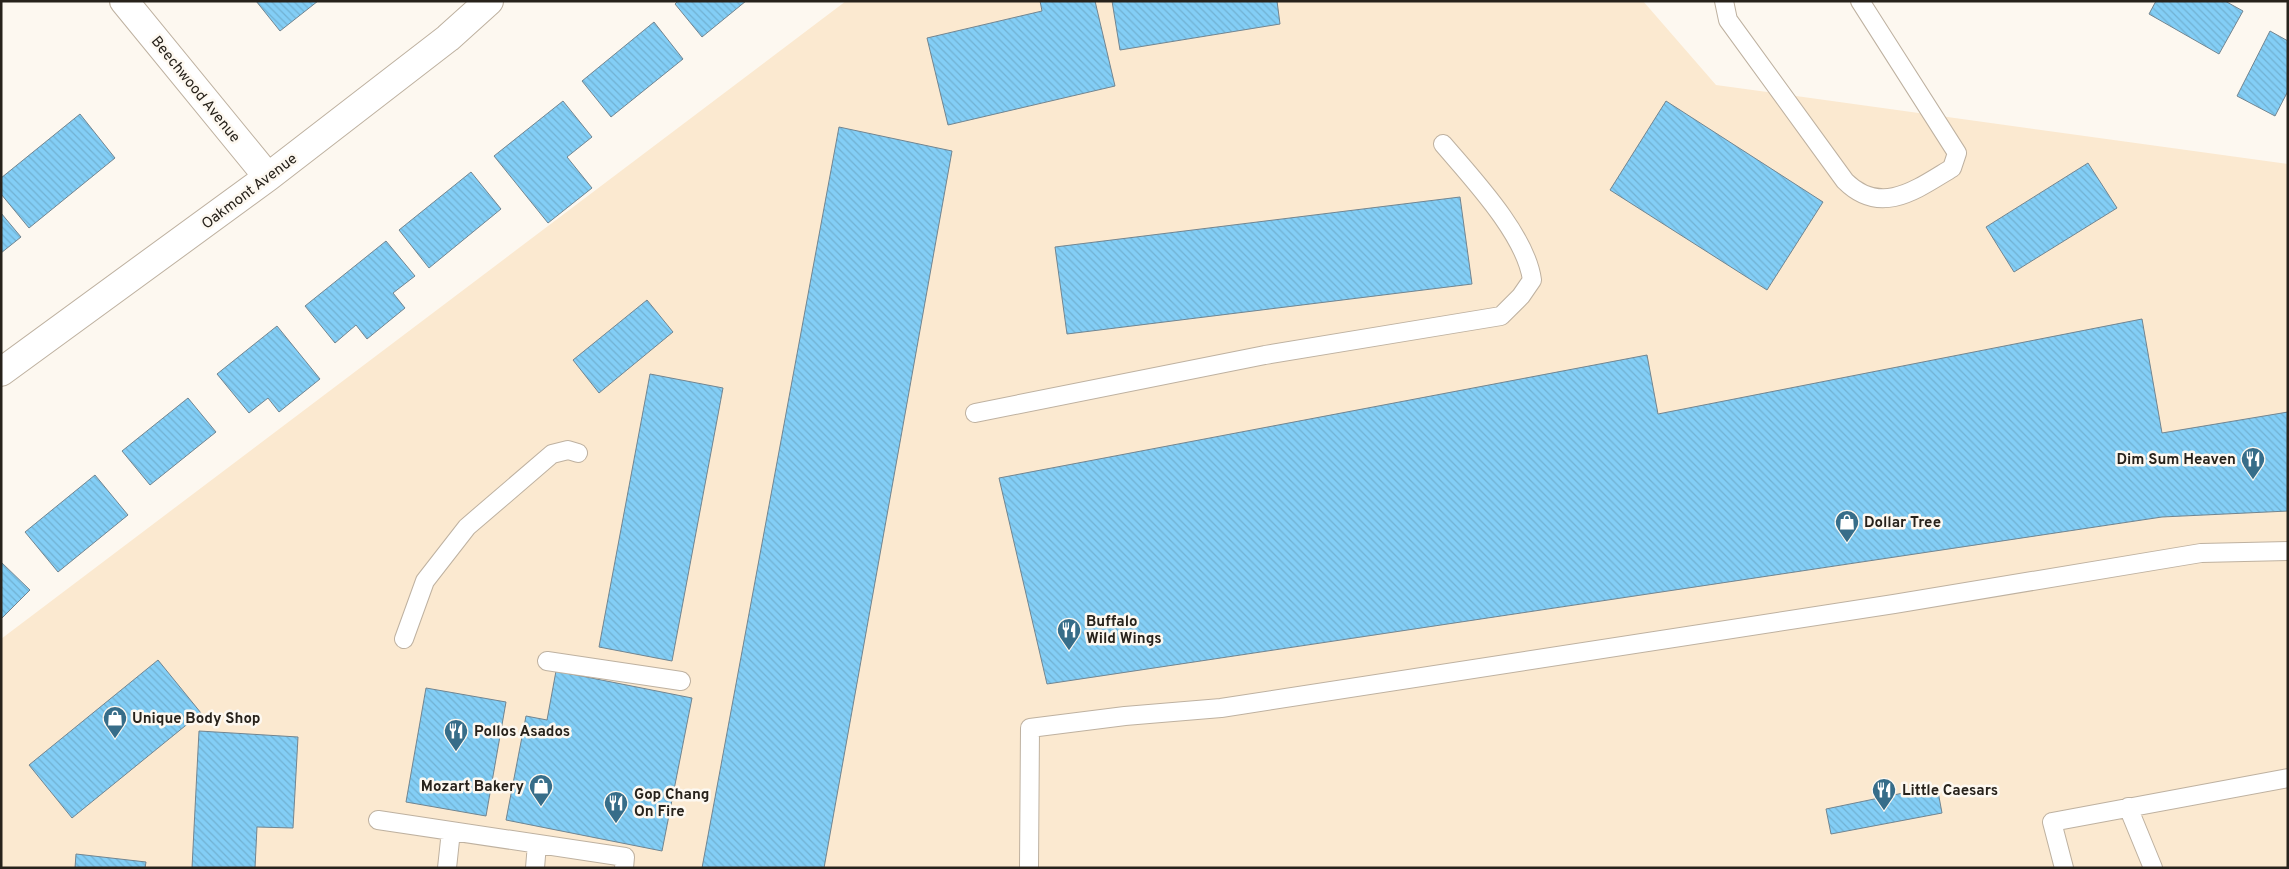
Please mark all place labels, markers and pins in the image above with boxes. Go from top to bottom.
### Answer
restaurant icon: Dim Sum Heaven [2240,446,2266,480]
place label: Dim Sum Heaven [2116,451,2236,470]
shop icon: Dollar Tree [1834,509,1860,543]
place label: Dollar Tree [1864,514,1941,533]
place label: Buffalo Wild Wings [1086,613,1162,649]
restaurant icon: Buffalo Wild Wings [1056,617,1082,651]
shop icon: Unique Body Shop [102,705,128,739]
place label: Unique Body Shop [132,710,260,729]
restaurant icon: Pollos Asados [443,718,469,752]
place label: Pollos Asados [474,723,570,742]
shop icon: Mozart Bakery [528,773,554,807]
restaurant icon: Little Caesars [1871,777,1897,811]
place label: Mozart Bakery [421,778,524,797]
place label: Little Caesars [1902,782,1998,801]
place label: Gop Chang On Fire [634,786,710,822]
restaurant icon: Gop Chang On Fire [603,790,629,824]

